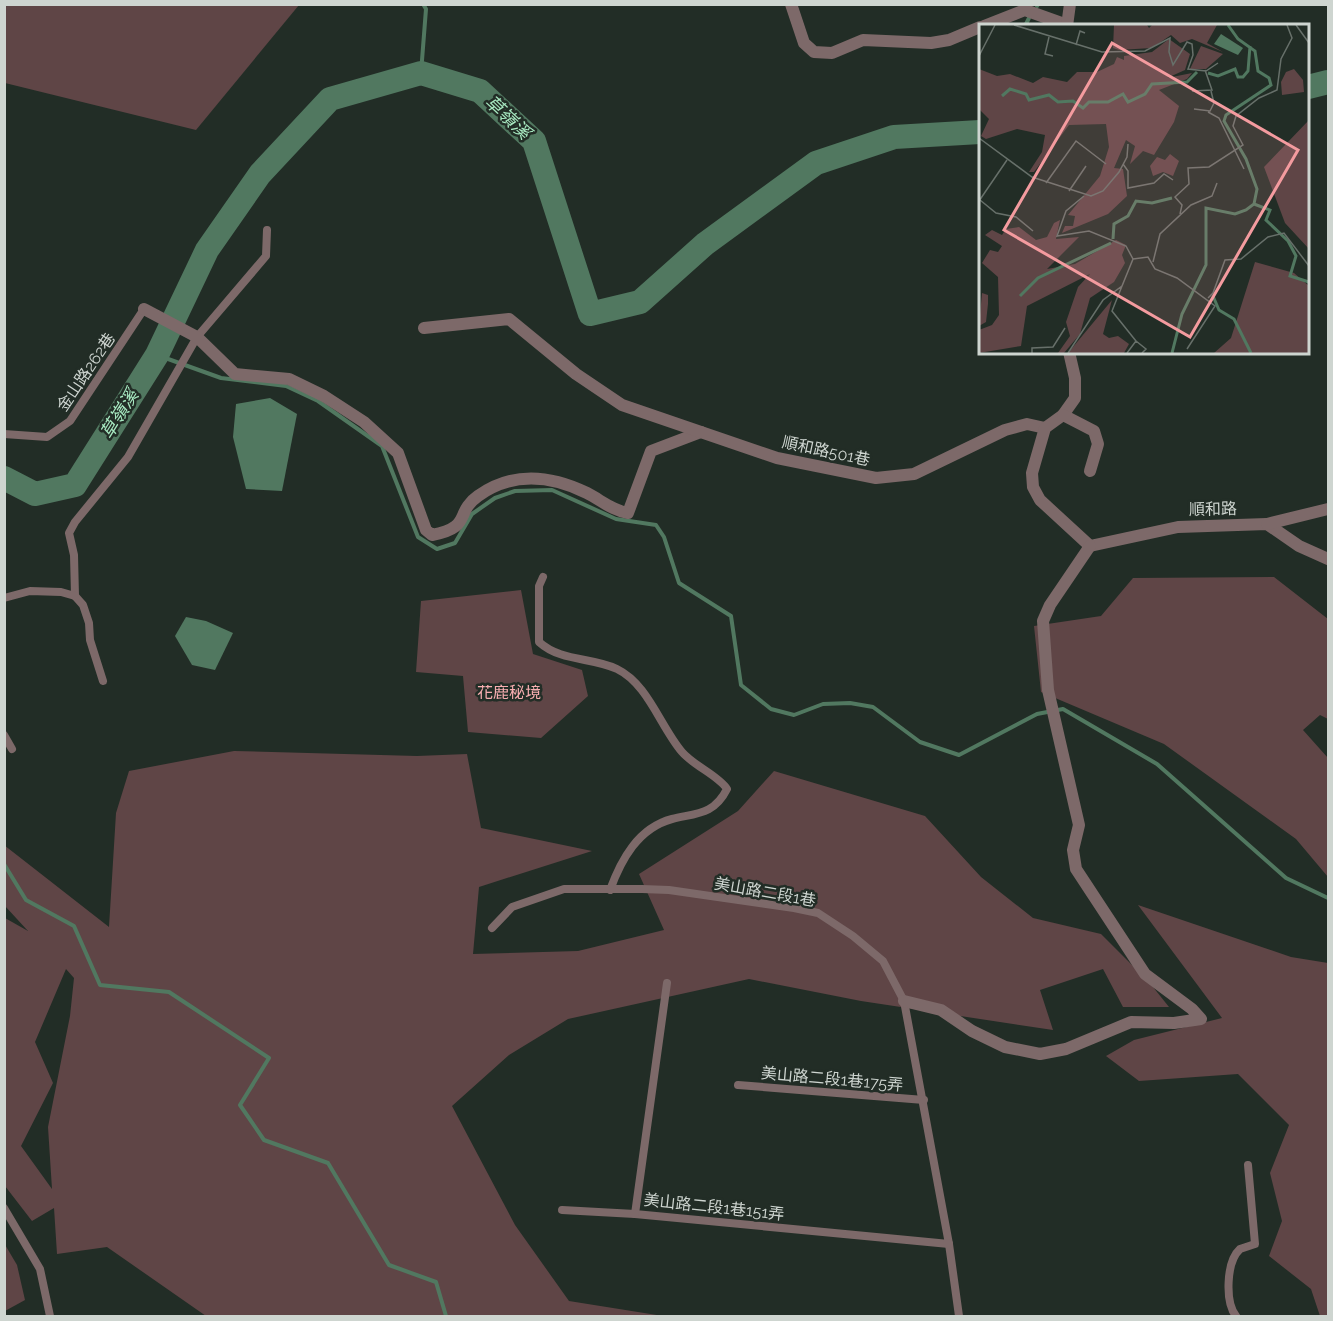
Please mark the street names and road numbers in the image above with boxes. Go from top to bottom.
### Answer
street label: 金山路262巷 [53,329,119,415]
street label: 順和路501巷 [780,432,872,470]
street label: 順和路 [1189,499,1237,519]
street label: 美山路二段1巷 [713,874,817,910]
street label: 美山路二段1巷175弄 [760,1063,904,1095]
street label: 美山路二段1巷151弄 [643,1190,785,1224]

